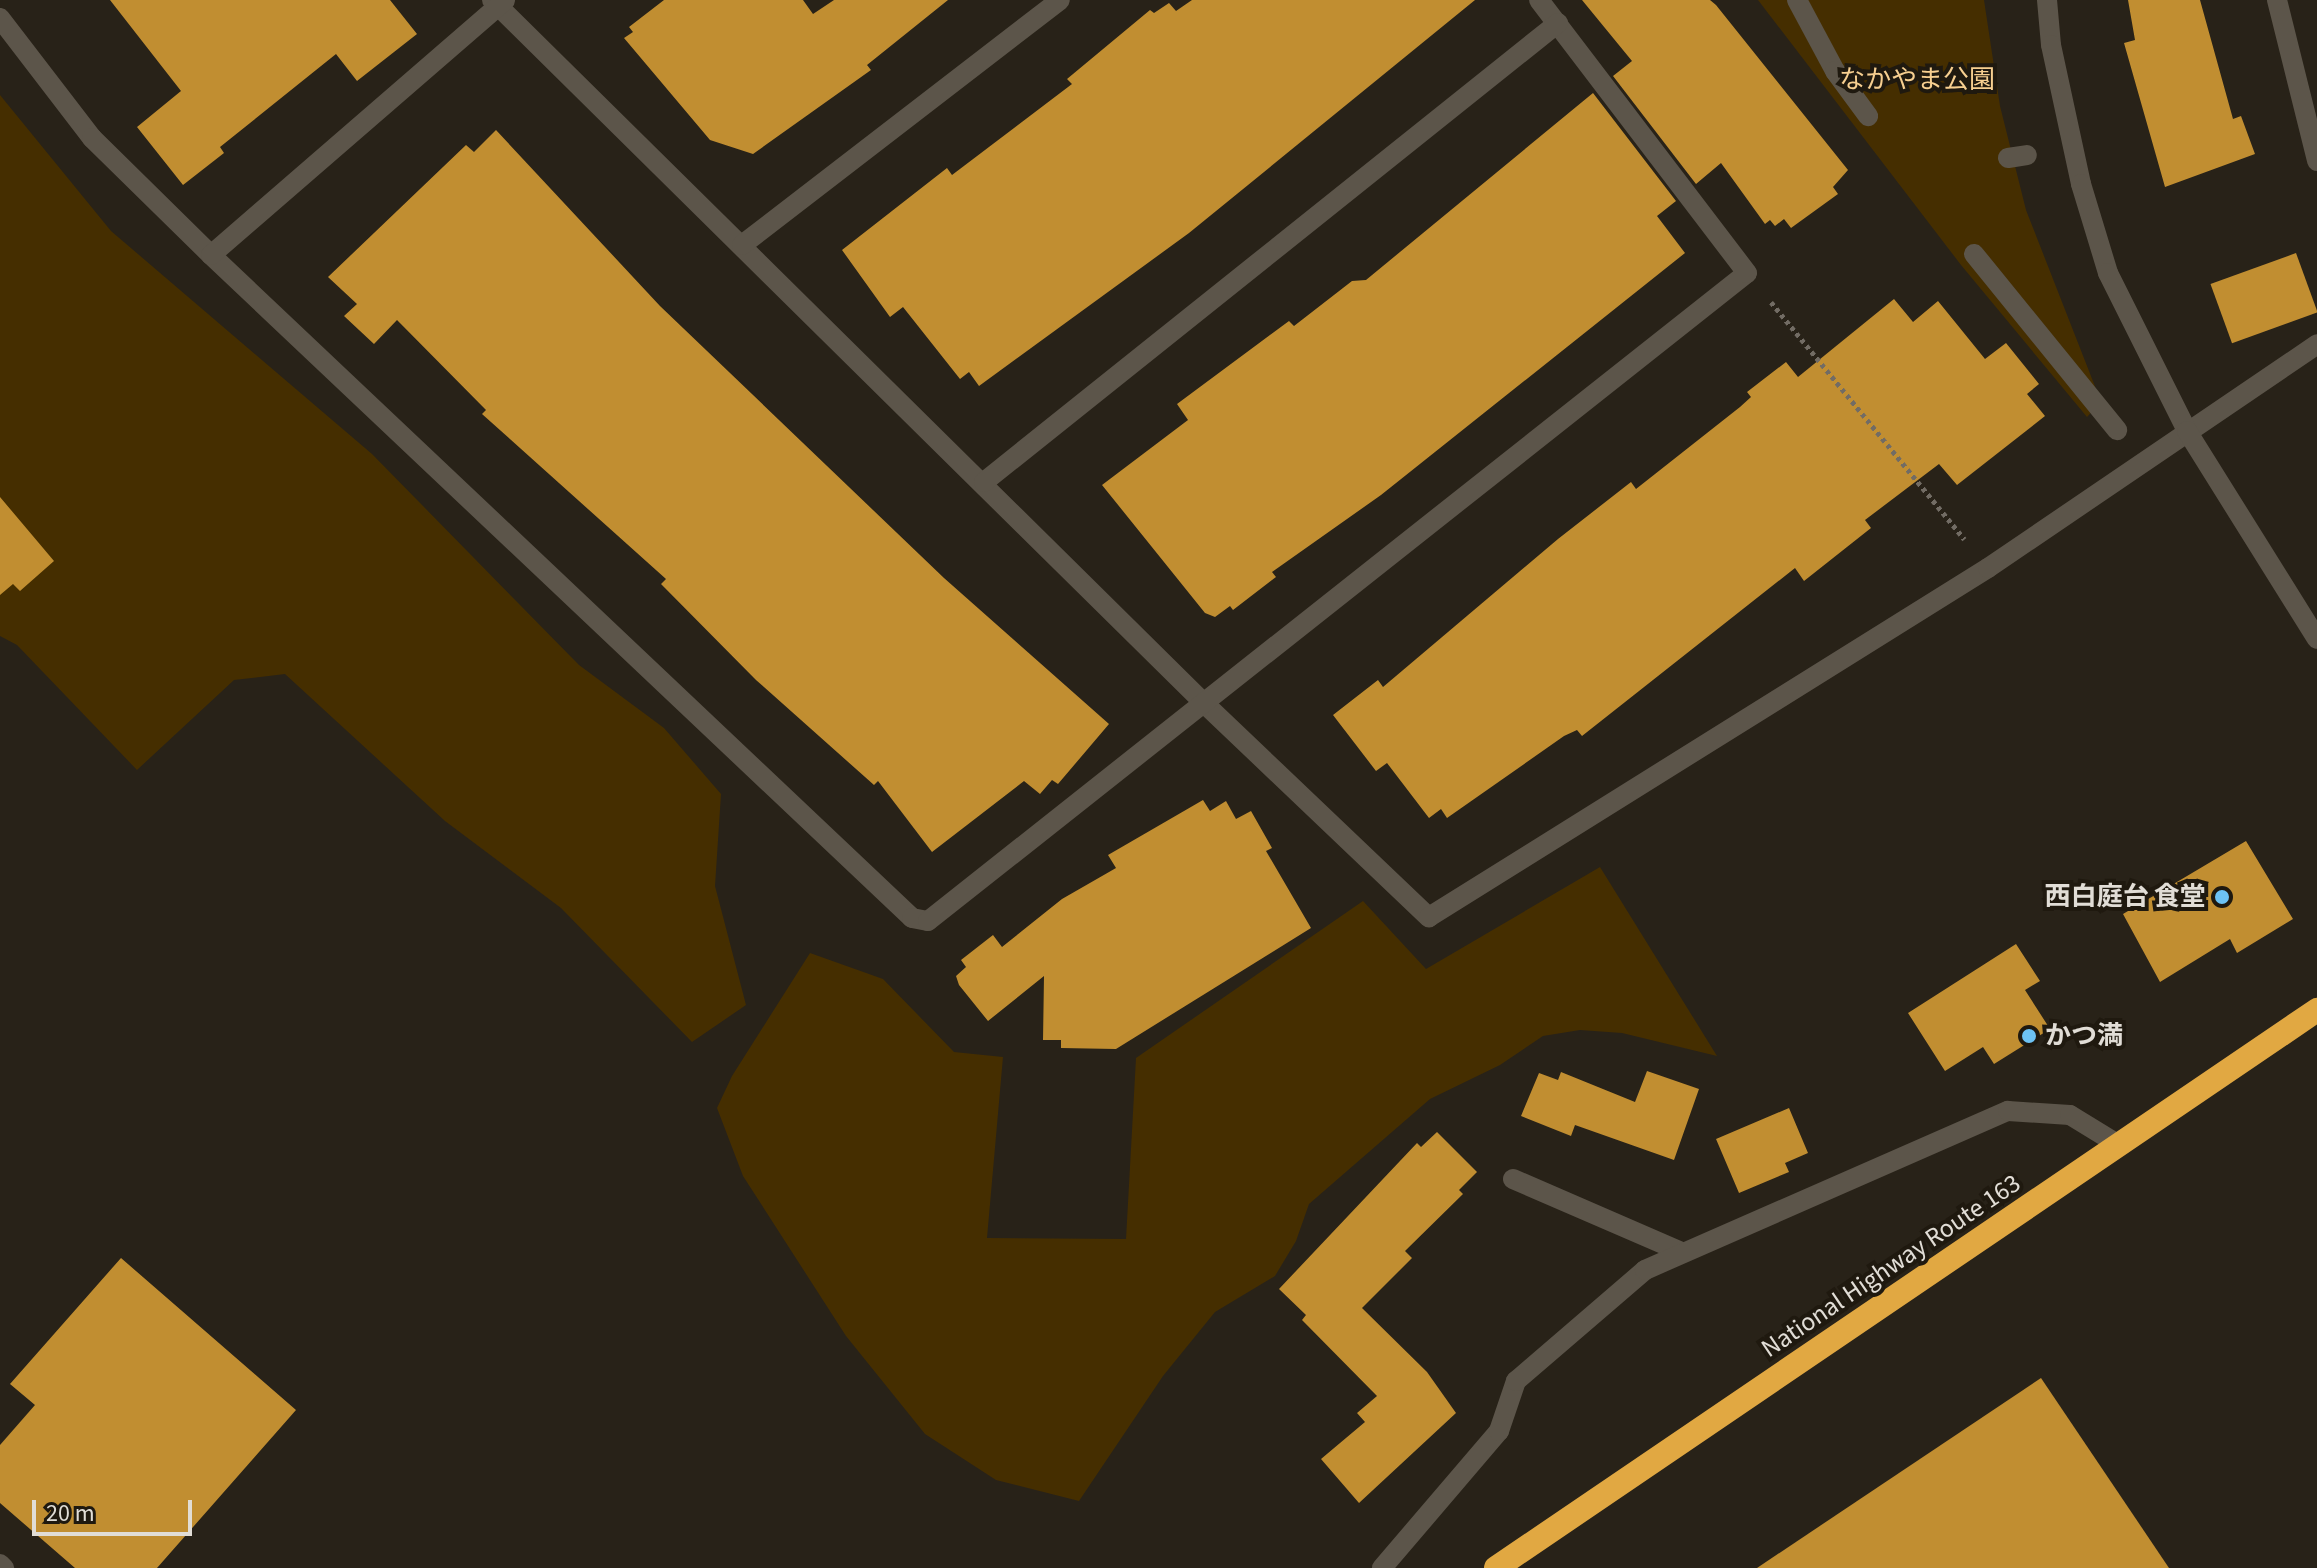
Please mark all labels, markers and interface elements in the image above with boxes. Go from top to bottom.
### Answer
park label: なかやま公園 [1839,64,1995,96]
place label: 西白庭台 食堂 [2045,881,2206,913]
marker: 西白庭台 食堂 [2213,888,2231,906]
place label: かつ満 [2045,1020,2123,1052]
marker: かつ満 [2020,1027,2038,1045]
street label: National Highway Route 163 [1756,1168,2026,1364]
scale bar [36,1484,196,1534]
text: 20 m [46,1496,95,1531]

